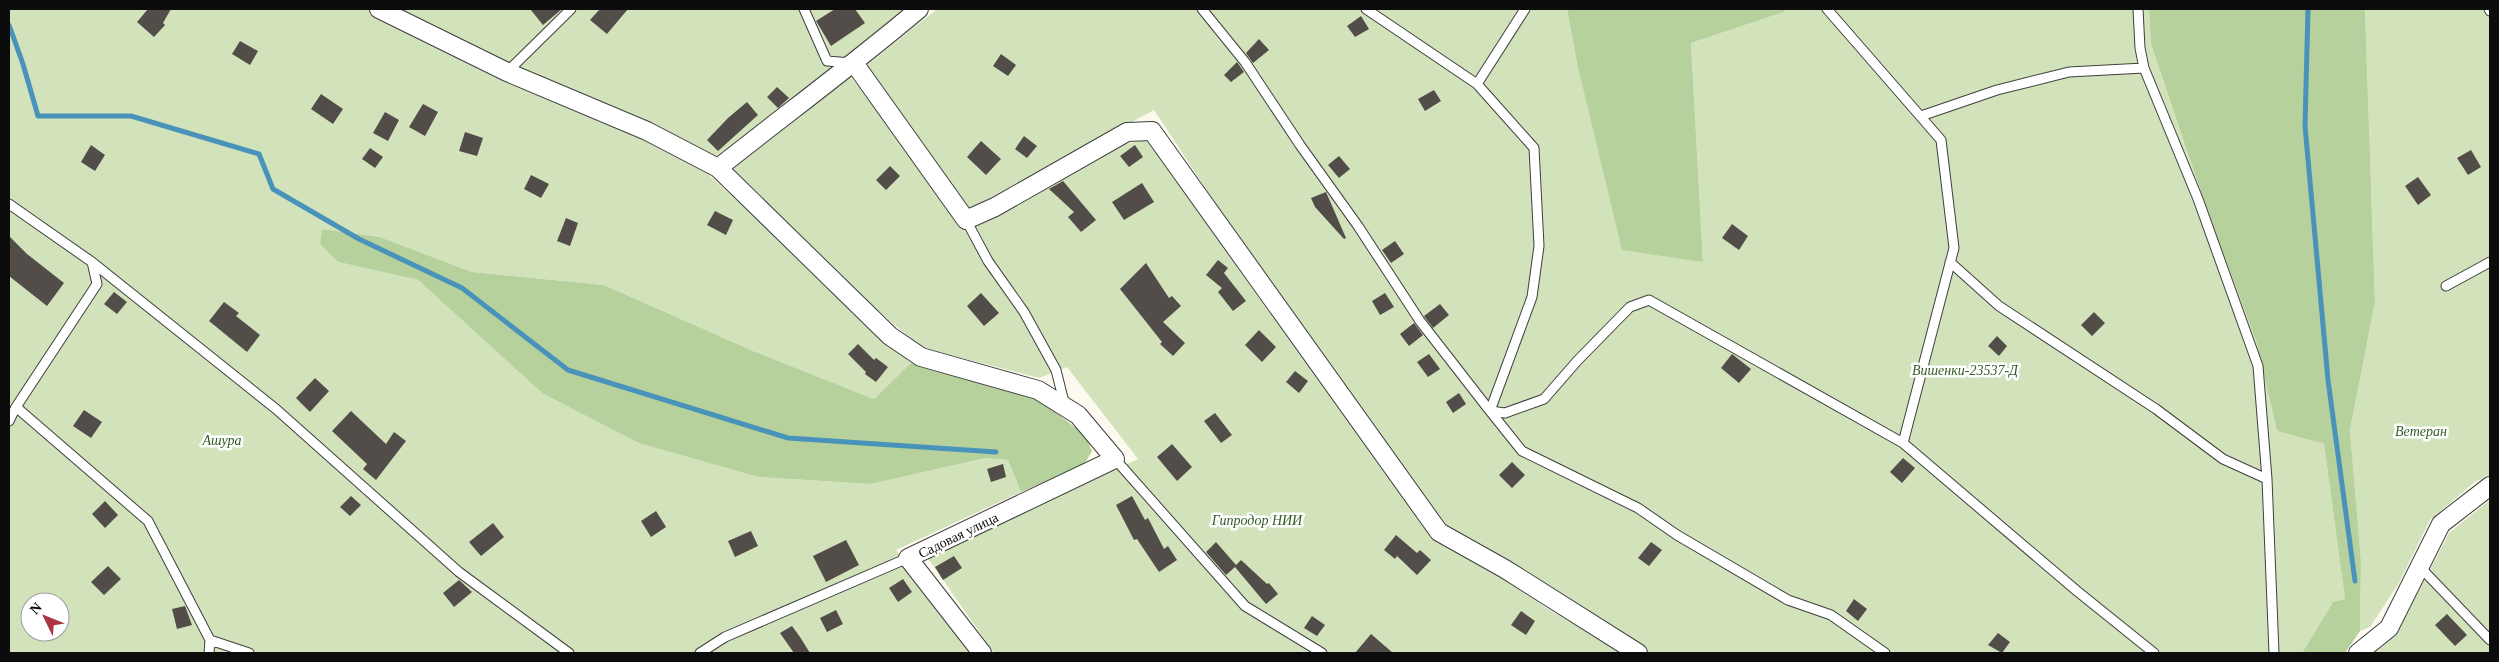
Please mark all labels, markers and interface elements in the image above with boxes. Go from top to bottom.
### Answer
park label: Вишенки-23537-Д [1912,363,2019,378]
park label: Ветеран [2395,424,2447,439]
park label: Ашура [201,433,242,448]
street label: Садовая улица [916,509,1001,561]
park label: Гипродор НИИ [1211,513,1303,528]
north arrow [20,592,70,642]
text: N [27,600,45,617]

